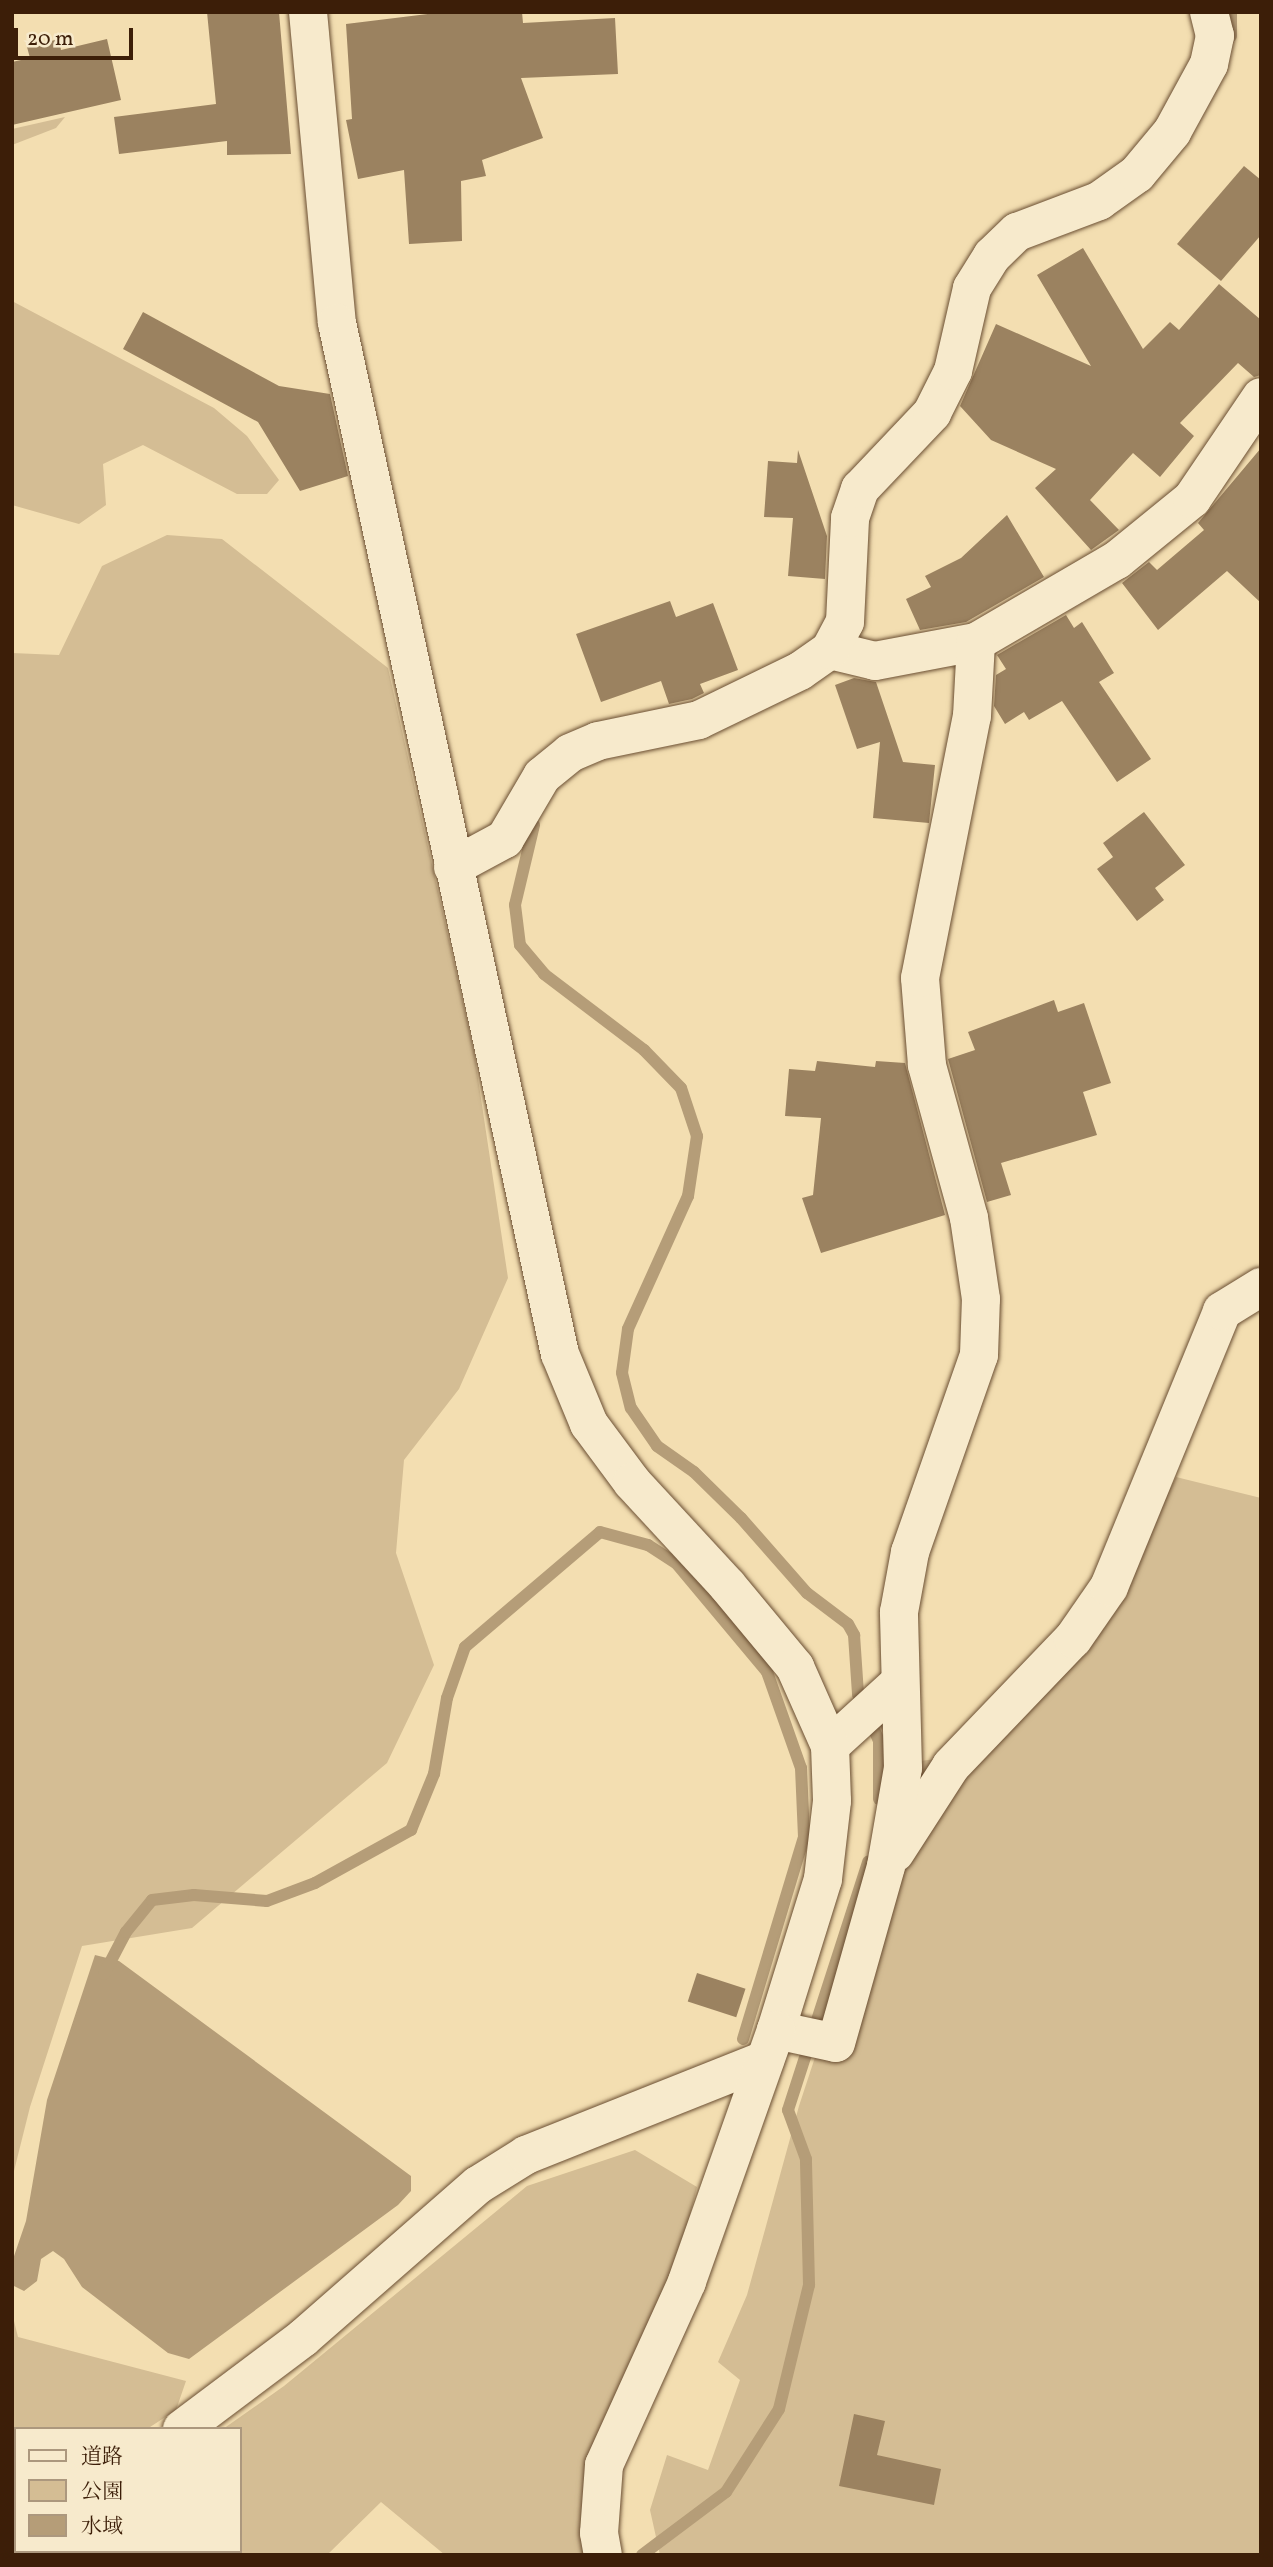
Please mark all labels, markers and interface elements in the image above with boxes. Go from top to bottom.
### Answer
scale bar [18,14,136,58]
text: 20 m [27,25,73,54]
legend [14,2427,242,2553]
text: 道路 [81,2443,123,2472]
text: 公園 [81,2478,123,2507]
text: 水域 [81,2513,123,2542]

